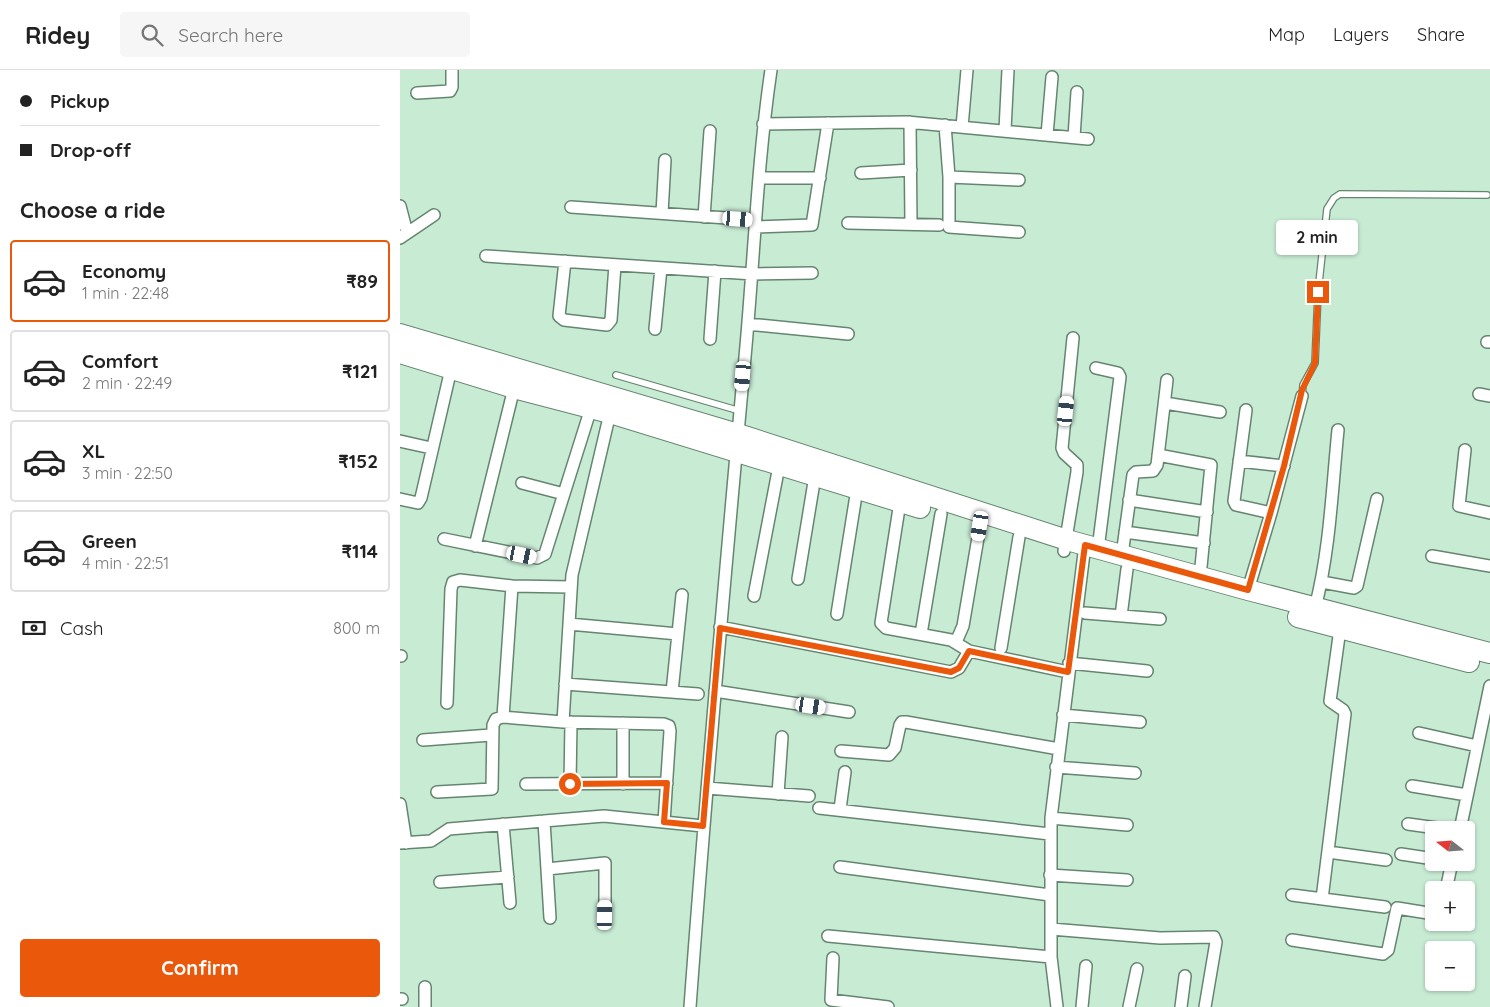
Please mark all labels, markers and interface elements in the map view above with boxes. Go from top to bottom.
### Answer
search box [120,12,470,57]
text: Ridey [25,20,90,50]
icon: search [138,21,166,49]
text: Search here [178,23,283,47]
text: Map [1268,23,1305,46]
text: Layers [1333,23,1389,46]
text: Share [1417,23,1465,46]
text: Pickup [50,89,110,113]
text: Drop-off [50,138,131,162]
text: Choose a ride [20,196,165,224]
car [722,210,753,228]
callout: 2 min [1277,220,1359,254]
text: 2 min [1296,227,1338,247]
icon: car [22,259,67,304]
text: Economy [82,259,166,283]
text: ₹89 [346,269,378,293]
route end [1307,281,1329,303]
text: 1 min · 22:48 [82,283,169,303]
icon: car [22,349,67,394]
text: Comfort [82,349,159,373]
text: ₹121 [342,359,378,383]
car [734,360,751,392]
text: 2 min · 22:49 [82,373,172,393]
car [1056,395,1075,427]
icon: car [22,439,67,484]
text: XL [82,439,105,463]
text: ₹152 [338,449,378,473]
text: 3 min · 22:50 [82,463,173,483]
car [970,510,989,542]
icon: car [22,529,67,574]
text: Green [82,529,137,553]
text: ₹114 [342,539,378,563]
car [505,545,538,565]
text: 4 min · 22:51 [82,553,169,573]
icon: cash [20,614,48,642]
text: Cash [60,616,104,640]
text: 800 m [333,618,380,638]
car [795,696,826,716]
route start [559,773,581,795]
north arrow [1425,821,1475,871]
map controls [1425,821,1475,991]
button: + [1425,881,1475,931]
car [597,900,612,930]
button: Confirm [20,939,380,997]
button: − [1425,941,1475,991]

